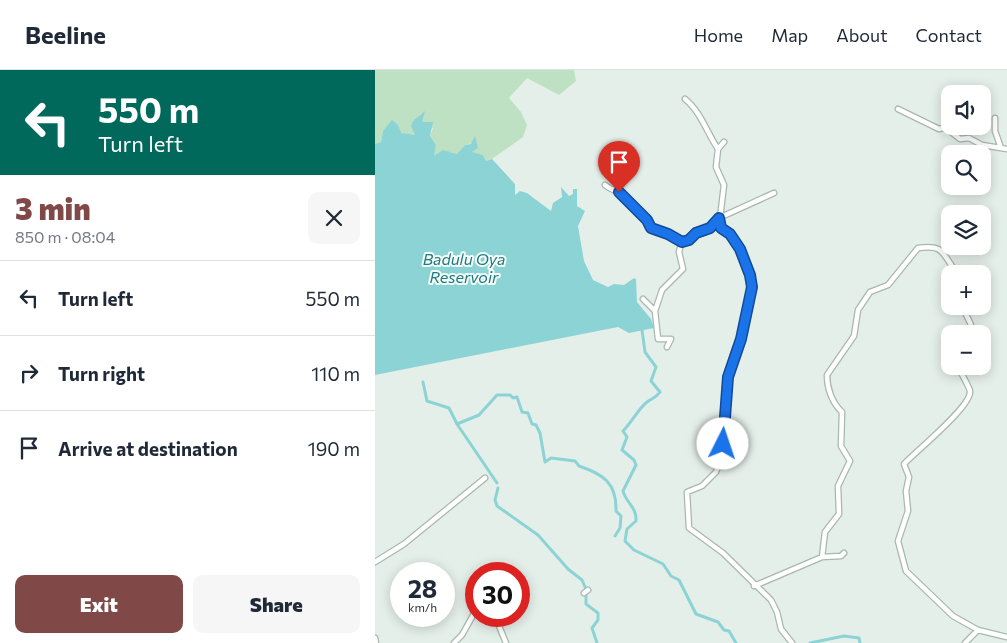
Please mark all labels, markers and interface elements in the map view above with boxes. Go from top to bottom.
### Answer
text: Beeline [25,20,106,49]
text: Home [694,24,743,46]
text: Map [771,24,808,46]
text: About [836,24,888,46]
text: Contact [916,24,982,46]
map controls [941,85,991,375]
button: sound [941,85,991,135]
text: 550 m [98,87,199,130]
icon: left [15,90,80,155]
text: Turn left [98,130,183,157]
pin [598,141,640,192]
button: search [941,145,991,195]
icon: arrive [605,148,633,176]
text: 3 min [15,189,91,226]
button: close [308,192,360,244]
button: layers [941,205,991,255]
text: 850 m · 08:04 [15,227,115,246]
water label: Badulu Oya Reservoir [423,249,505,286]
button: + [941,265,991,315]
icon: left [15,284,43,312]
text: Turn left [58,287,133,310]
text: 550 m [306,287,360,310]
button: − [941,325,991,375]
icon: right [15,359,43,387]
text: Turn right [58,362,145,385]
text: 110 m [311,362,360,385]
position arrow [696,417,748,469]
icon: arrive [15,434,43,462]
text: Arrive at destination [58,437,238,460]
text: 190 m [308,437,360,460]
speed limit sign: 30 [465,562,530,627]
text: 28 [408,573,437,603]
button: Exit [15,575,183,633]
button: Share [193,575,360,633]
text: km/h [408,600,437,614]

